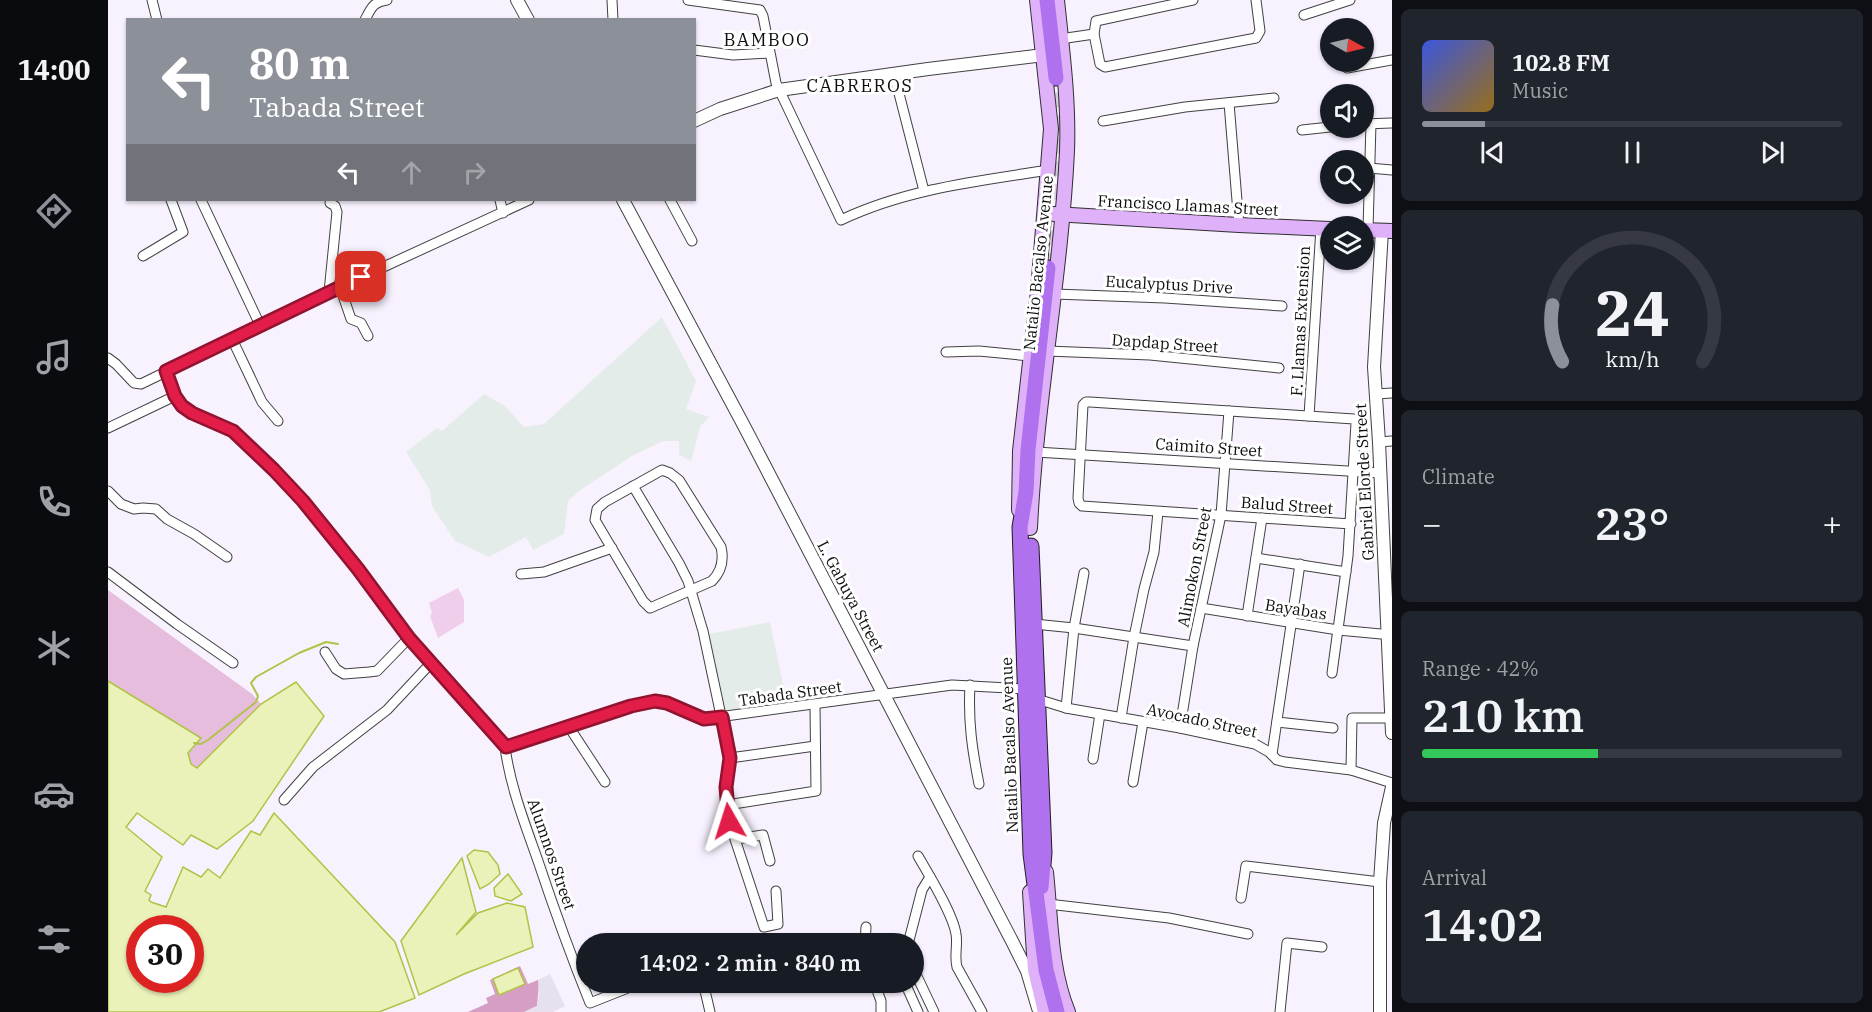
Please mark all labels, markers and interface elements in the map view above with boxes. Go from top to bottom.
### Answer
north arrow [1320,18,1374,72]
map controls [1320,18,1374,270]
district label: BAMBOO [724,28,810,51]
text: 80 m [249,36,350,91]
icon: left [150,42,228,120]
text: 102.8 FM [1512,48,1610,77]
text: 14:00 [18,52,90,87]
district label: CABREROS [807,74,913,97]
text: Music [1512,77,1568,104]
button: sound [1320,84,1374,138]
text: Tabada Street [249,89,424,124]
icon: previous [1476,136,1509,169]
icon: pause [1616,136,1649,169]
icon: next [1756,136,1789,169]
button: search [1320,150,1374,204]
icon: left [332,156,365,189]
icon: ahead [395,156,428,189]
icon: right [458,156,491,189]
street label: Natalio Bacalso Avenue [1019,174,1057,352]
icon: directions [33,190,75,232]
street label: Francisco Llamas Street [1097,190,1279,220]
button: layers [1320,216,1374,270]
street label: F. Llamas Extension [1286,245,1314,397]
pin [335,251,386,302]
icon: arrive [344,260,377,293]
street label: Eucalyptus Drive [1105,271,1233,297]
text: 24 [1595,273,1669,354]
street label: Dapdap Street [1111,329,1219,357]
icon: music [33,336,75,378]
text: km/h [1605,346,1659,374]
street label: Gabriel Elorde Street [1350,403,1378,561]
street label: Caimito Street [1155,433,1264,461]
text: Climate [1422,463,1495,490]
icon: phone [33,481,75,523]
street label: Balud Street [1240,492,1334,518]
text: 23° [1594,494,1670,552]
text: − [1422,502,1442,545]
text: + [1822,502,1842,545]
street label: Alimokon Street [1173,505,1216,629]
street label: L. Gabuya Street [813,537,889,655]
street label: Bayabas [1264,594,1328,624]
icon: climate [33,627,75,669]
text: Range · 42% [1422,655,1539,682]
street label: Natalio Bacalso Avenue [996,657,1022,833]
street label: Tabada Street [737,676,843,710]
text: 210 km [1422,686,1584,744]
street label: Avocado Street [1145,699,1259,742]
icon: car [33,773,75,815]
position arrow [697,789,761,853]
street label: Alumnos Street [524,796,581,913]
text: Arrival [1422,864,1487,891]
text: 14:02 [1422,895,1543,953]
speed limit sign: 30 [126,915,204,993]
icon: filters [33,918,75,960]
text: 14:02 · 2 min · 840 m [639,948,861,977]

